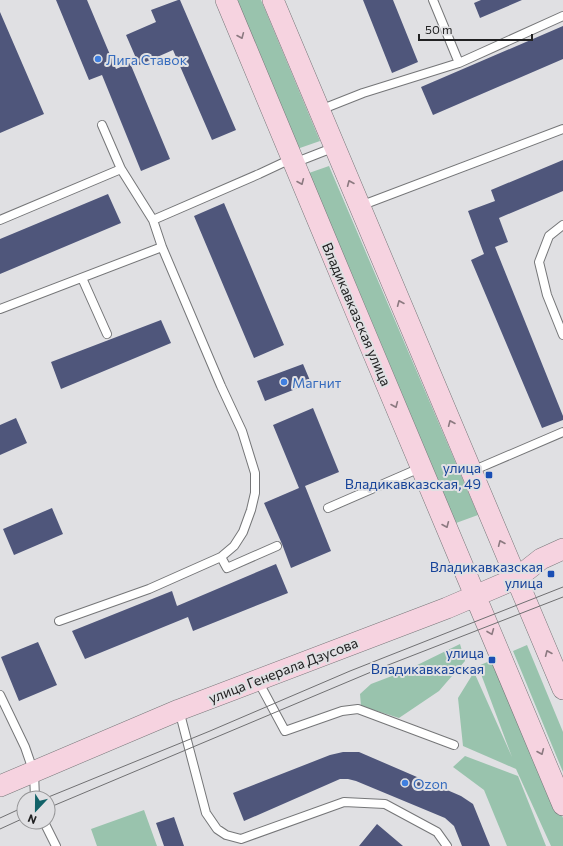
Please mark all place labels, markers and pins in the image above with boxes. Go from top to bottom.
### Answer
place label: Лига Ставок [106,51,188,68]
marker: Лига Ставок [93,54,103,64]
place label: Магнит [292,374,342,391]
marker: Магнит [279,377,289,387]
place label: улица Владикавказская, 49 [345,459,481,492]
marker: улица Владикавказская, 49 [484,470,494,480]
place label: Владикавказская улица [430,558,543,591]
marker: Владикавказская улица [546,569,556,579]
place label: улица Владикавказская [371,644,484,677]
marker: улица Владикавказская [487,655,497,665]
place label: Ozon [413,775,448,792]
marker: Ozon [400,778,410,788]

